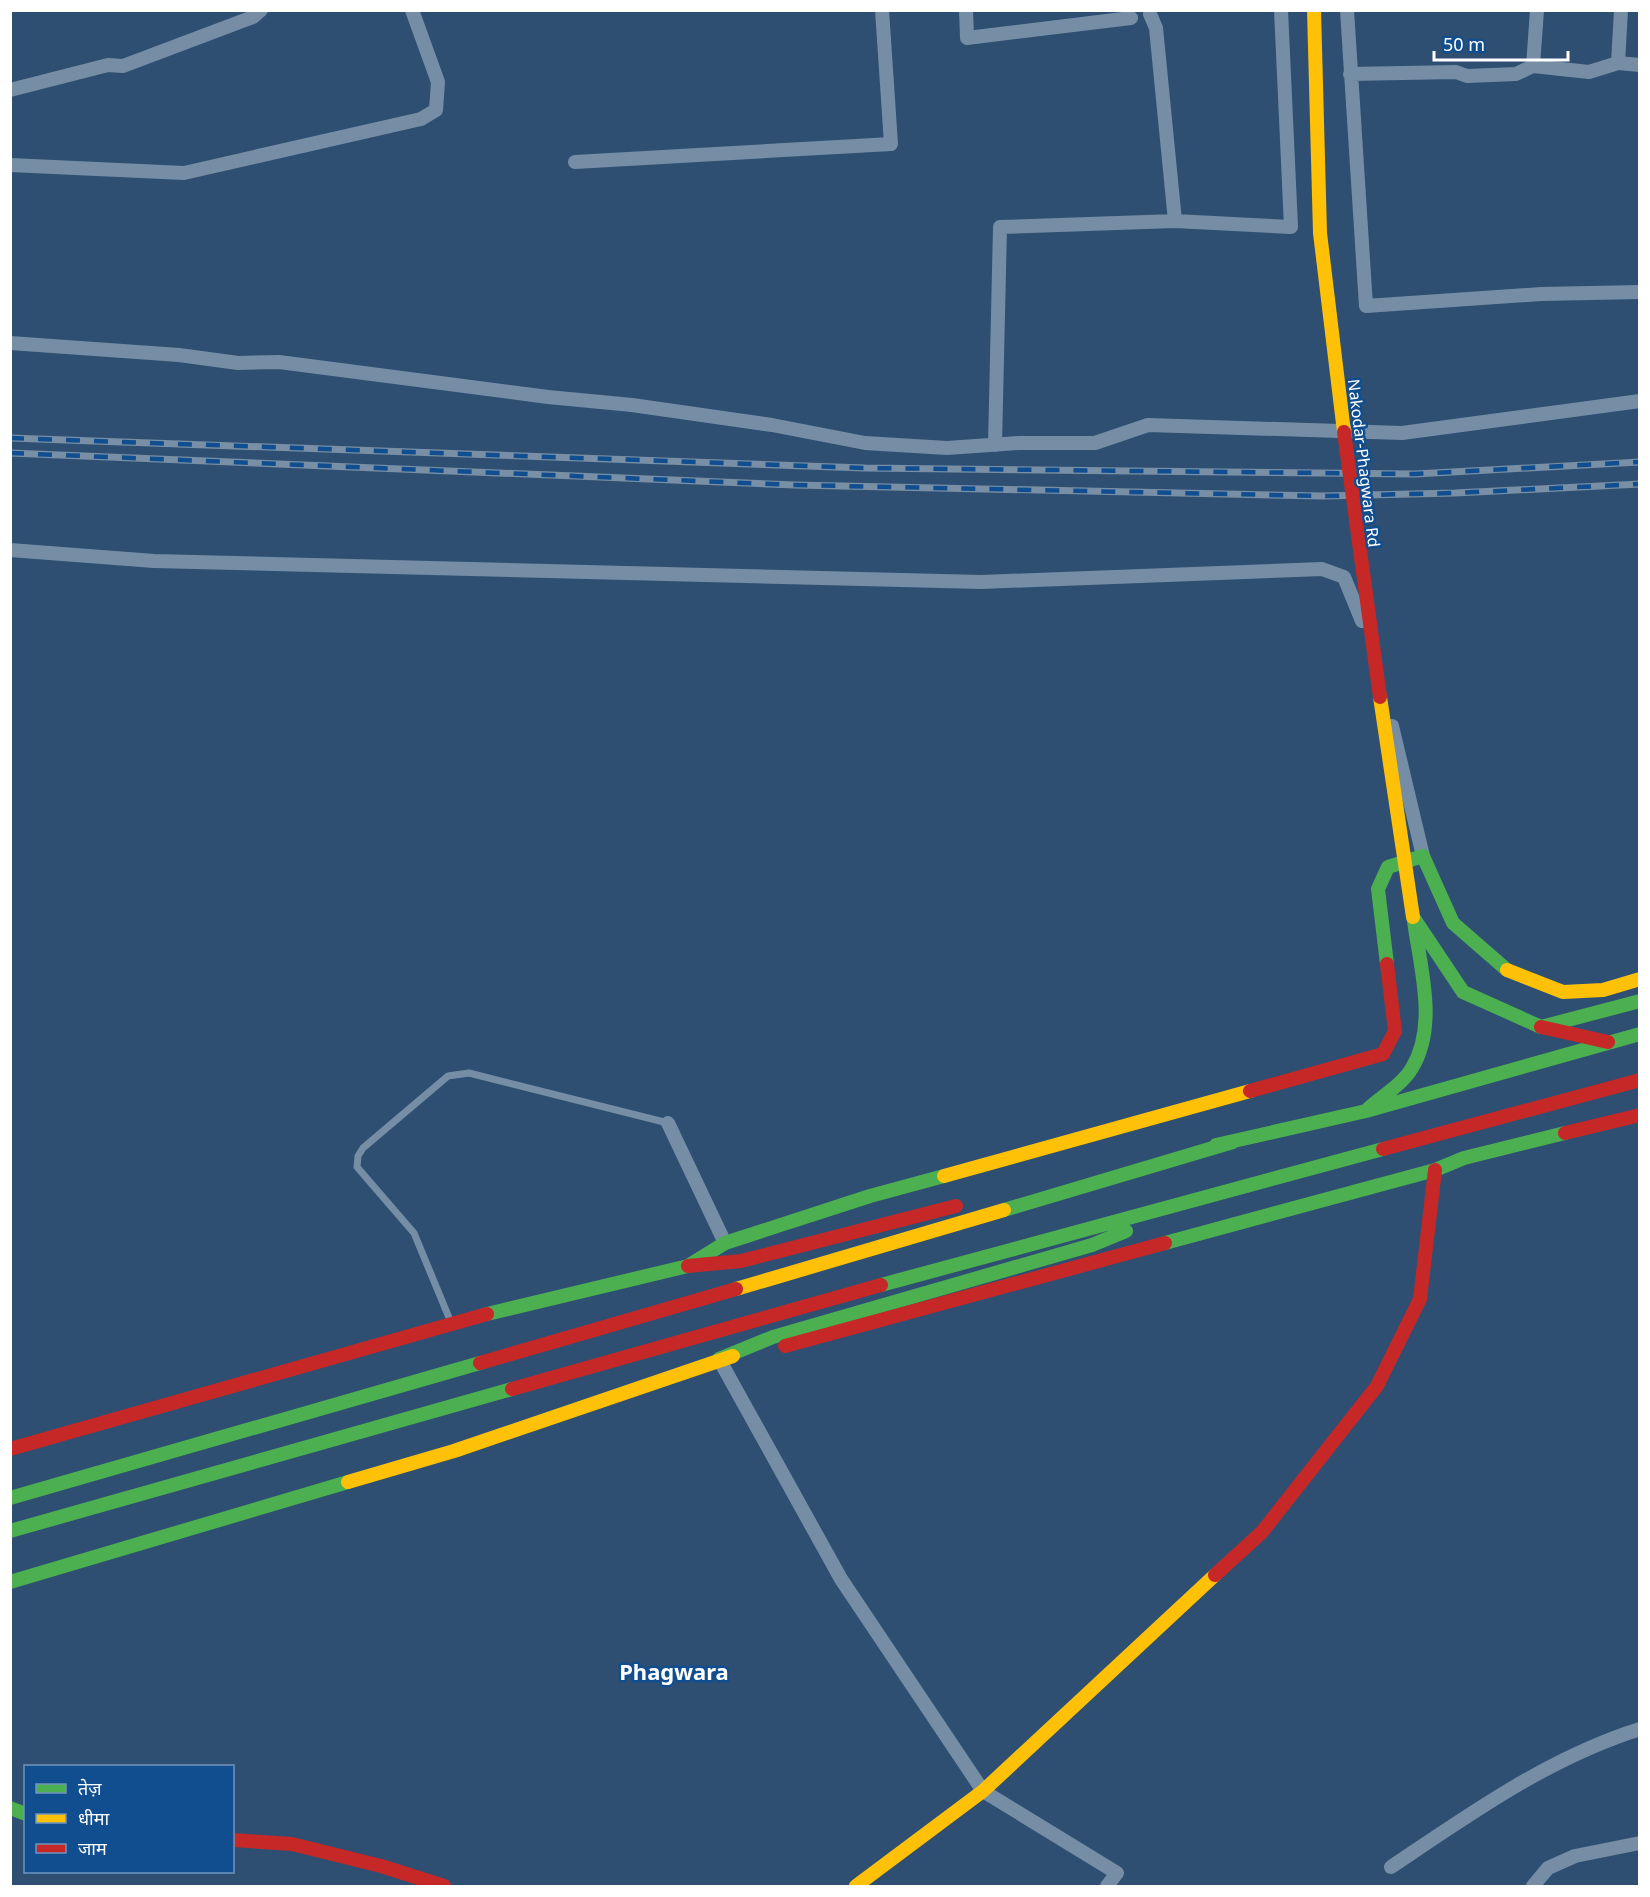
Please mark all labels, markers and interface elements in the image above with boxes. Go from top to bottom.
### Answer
scale bar [1434,24,1568,62]
text: 50 m [1443,32,1485,56]
street label: Nakodar-Phagwara Rd [1343,378,1385,548]
district label: Phagwara [619,1656,729,1686]
legend [24,1765,234,1873]
text: तेज़ [78,1776,102,1800]
text: धीमा [78,1806,109,1830]
text: जाम [78,1836,108,1860]

